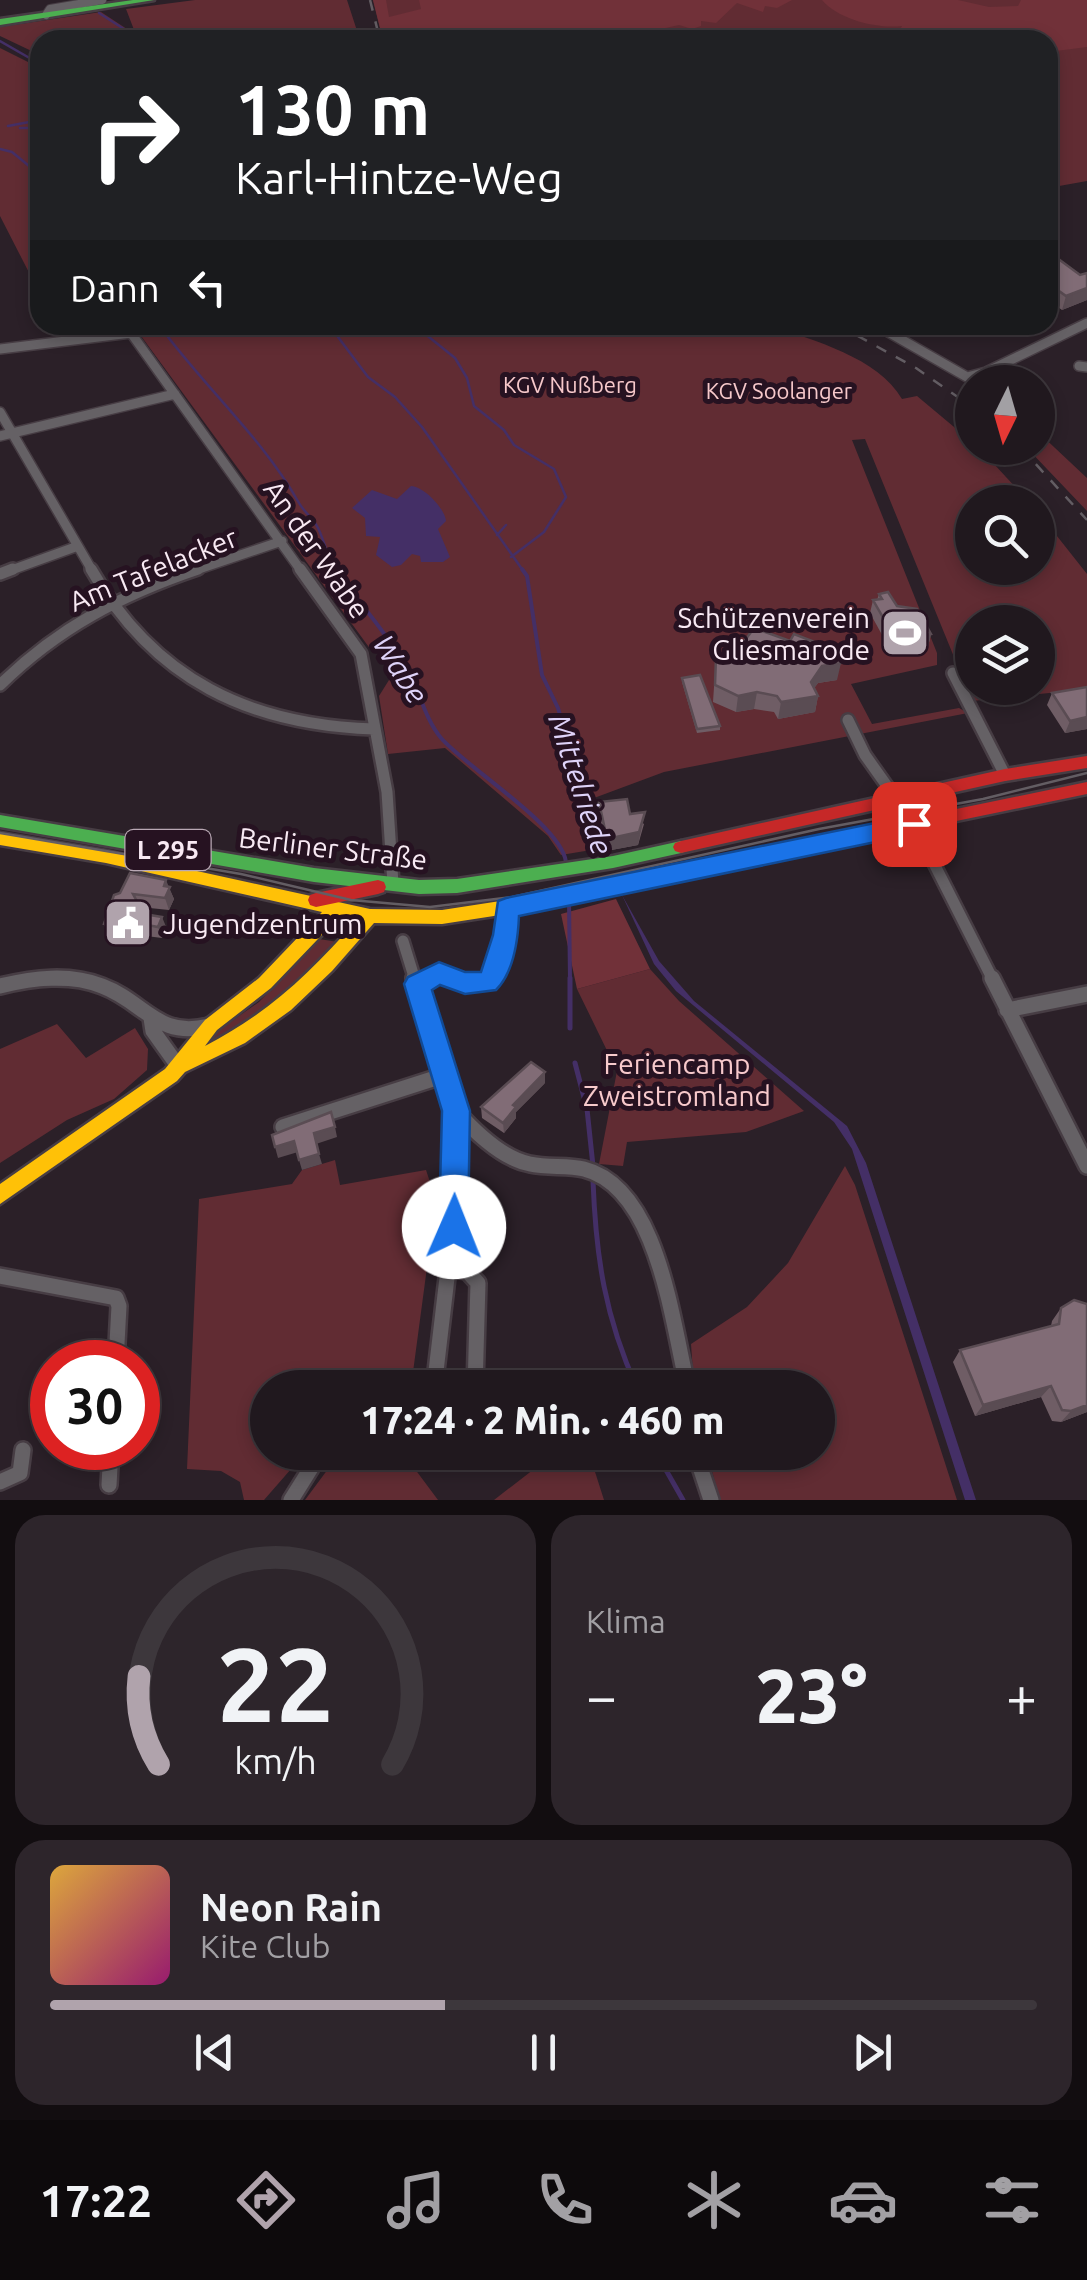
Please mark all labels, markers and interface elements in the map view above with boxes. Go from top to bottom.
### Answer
icon: right [70,70,200,200]
text: 130 m [235,70,430,148]
text: Karl-Hintze-Weg [235,152,563,203]
icon: left [180,260,235,315]
text: Dann [70,267,160,309]
north arrow [955,365,1055,465]
map controls [955,365,1055,705]
park label: KGV Nußberg [503,372,637,397]
park label: KGV Soolanger [706,378,853,403]
street label: An der Wabe [258,474,376,624]
button: search [955,485,1055,585]
street label: Am Tafelacker [65,521,242,617]
place label: Schützenverein Gliesmarode [677,602,870,665]
button: layers [955,605,1055,705]
sports icon: Schützenverein Gliesmarode [879,607,931,659]
water label: Wabe [367,629,435,709]
water label: Mittelriede [542,709,620,859]
pin [872,782,957,867]
icon: arrive [887,797,942,852]
street label: Berliner Straße [237,821,429,875]
road number: L 295 [126,830,210,870]
public building icon: Jugendzentrum [102,897,154,949]
place label: Jugendzentrum [163,908,363,939]
park label: Feriencamp Zweistromland [583,1048,771,1111]
position arrow [402,1175,506,1279]
speed limit sign: 30 [30,1340,160,1470]
text: 17:24 · 2 Min. · 460 m [361,1399,724,1441]
text: Klima [586,1603,666,1639]
text: 22 [217,1625,334,1742]
text: 23° [756,1653,867,1737]
text: − [586,1665,617,1726]
text: + [1006,1665,1037,1726]
text: km/h [234,1741,317,1781]
text: Neon Rain [200,1886,382,1928]
text: Kite Club [200,1928,330,1964]
icon: previous [187,2025,242,2080]
icon: pause [516,2025,571,2080]
icon: next [845,2025,900,2080]
icon: directions [231,2165,301,2235]
icon: music [381,2165,451,2235]
icon: phone [530,2165,600,2235]
icon: climate [679,2165,749,2235]
icon: car [828,2165,898,2235]
icon: filters [977,2165,1047,2235]
text: 17:22 [40,2175,152,2226]

